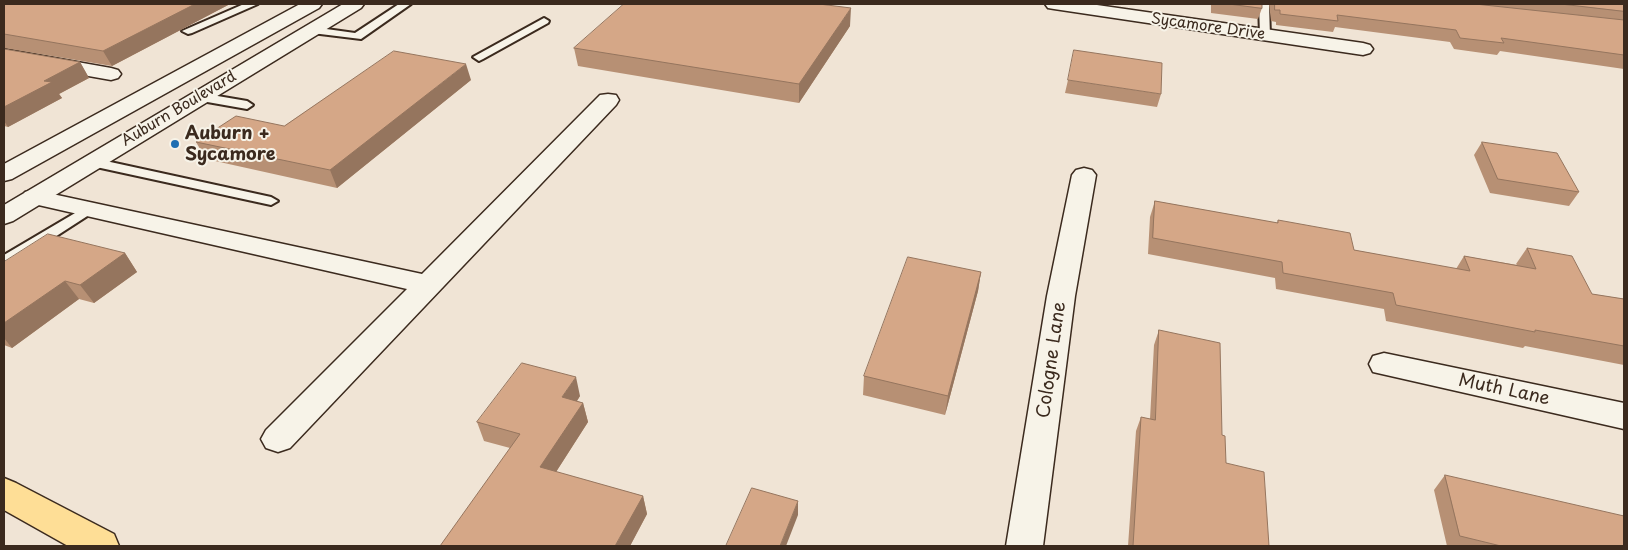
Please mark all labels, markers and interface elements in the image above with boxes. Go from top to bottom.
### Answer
street label: Sycamore Drive [1150,10,1266,44]
street label: Auburn Boulevard [118,68,240,150]
place label: Auburn + Sycamore [185,123,275,166]
marker: Auburn + Sycamore [169,138,181,150]
street label: Cologne Lane [1033,300,1071,420]
street label: Muth Lane [1456,370,1552,410]

